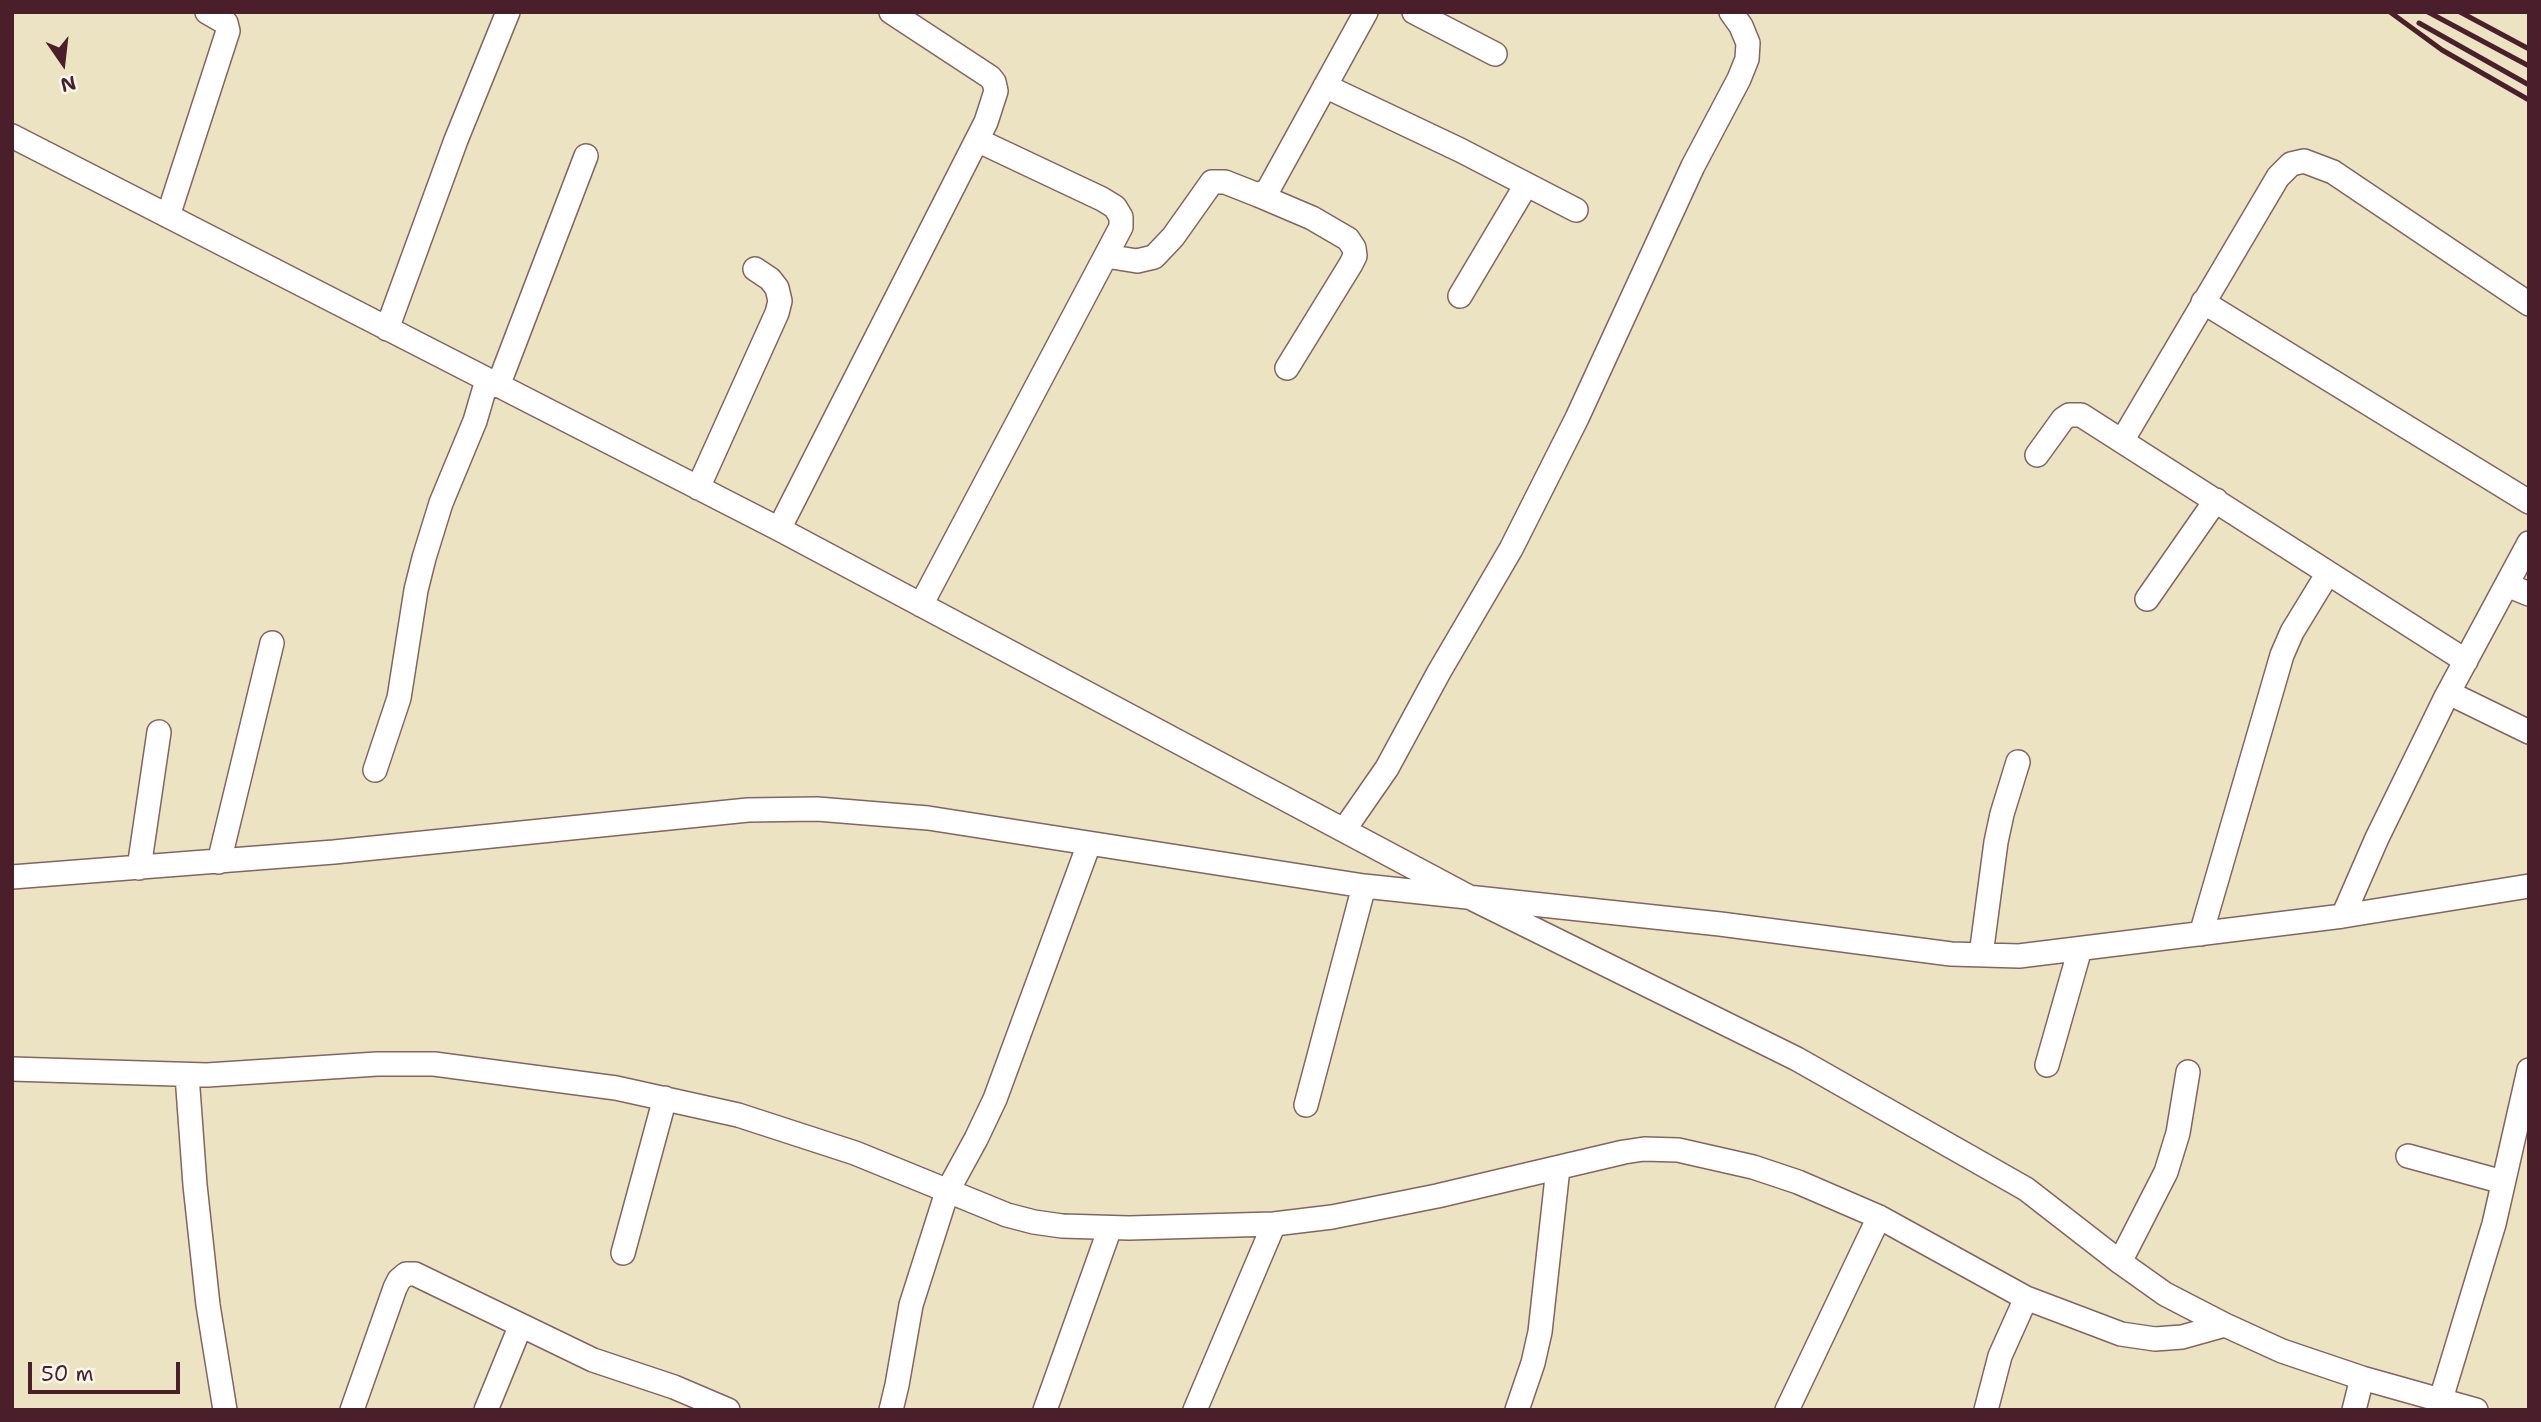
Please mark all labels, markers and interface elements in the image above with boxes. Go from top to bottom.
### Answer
north arrow [28,28,98,98]
text: N [58,70,79,98]
scale bar [32,1348,184,1392]
text: 50 m [41,1360,94,1388]

